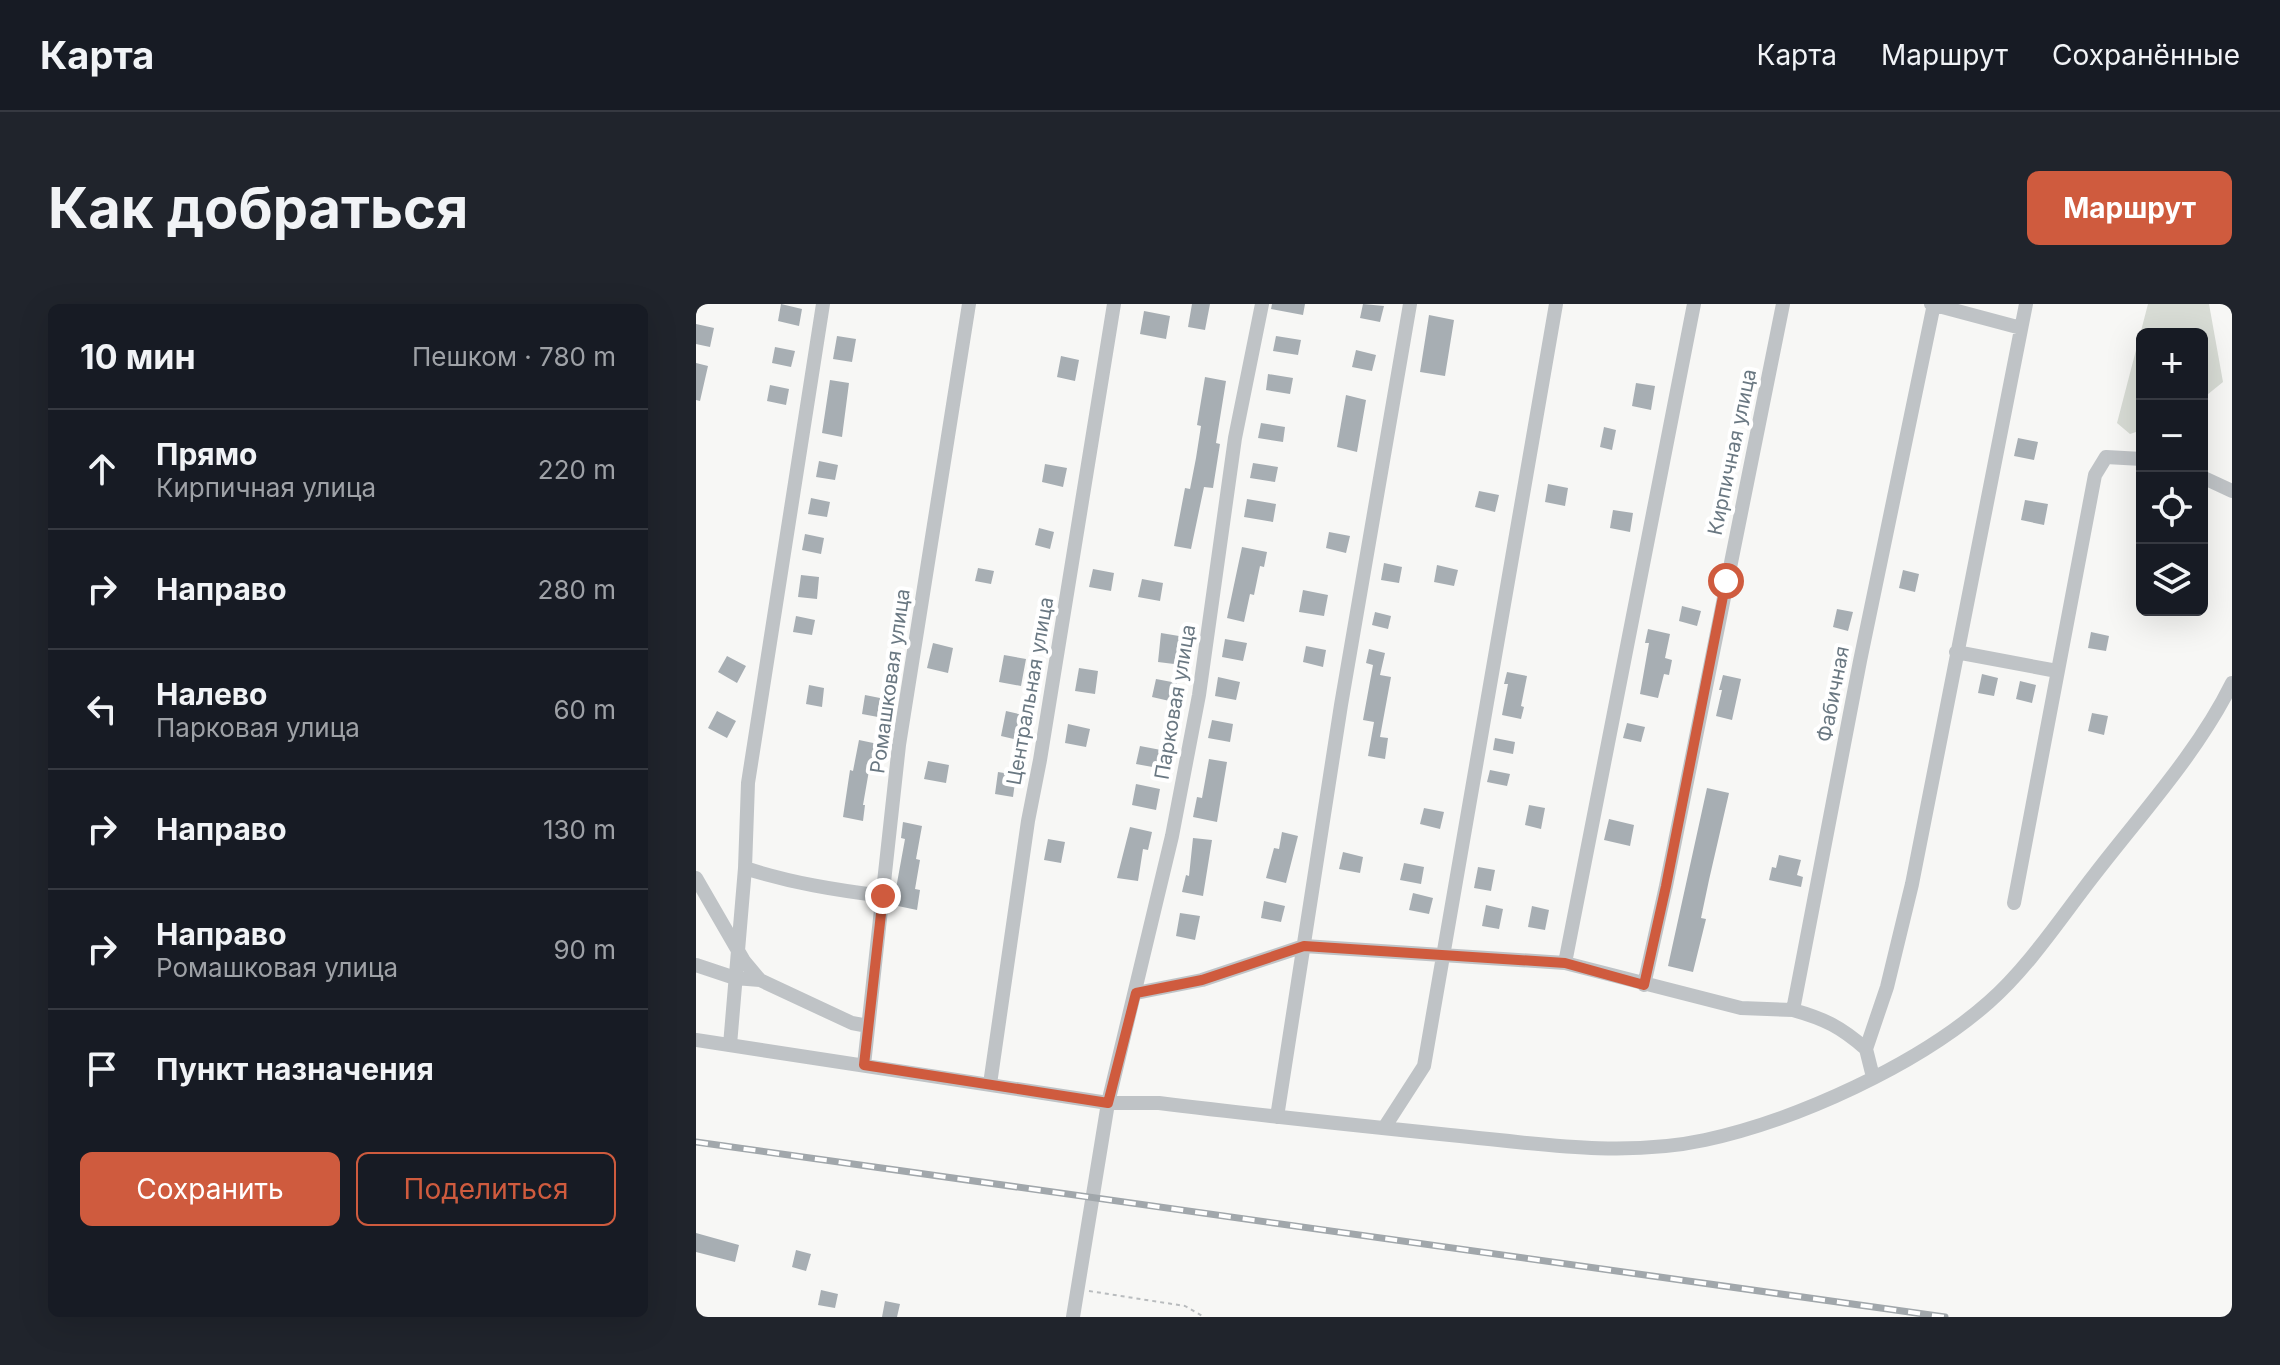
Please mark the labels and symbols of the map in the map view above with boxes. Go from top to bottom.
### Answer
street label: Кирпичная улица [1703,367,1761,537]
route start [1708,563,1744,599]
street label: Ромашковая улица [865,587,915,775]
street label: Центральная улица [1002,595,1058,787]
street label: Парковая улица [1150,623,1200,781]
street label: Фабичная [1812,644,1854,744]
route end [865,878,901,914]

